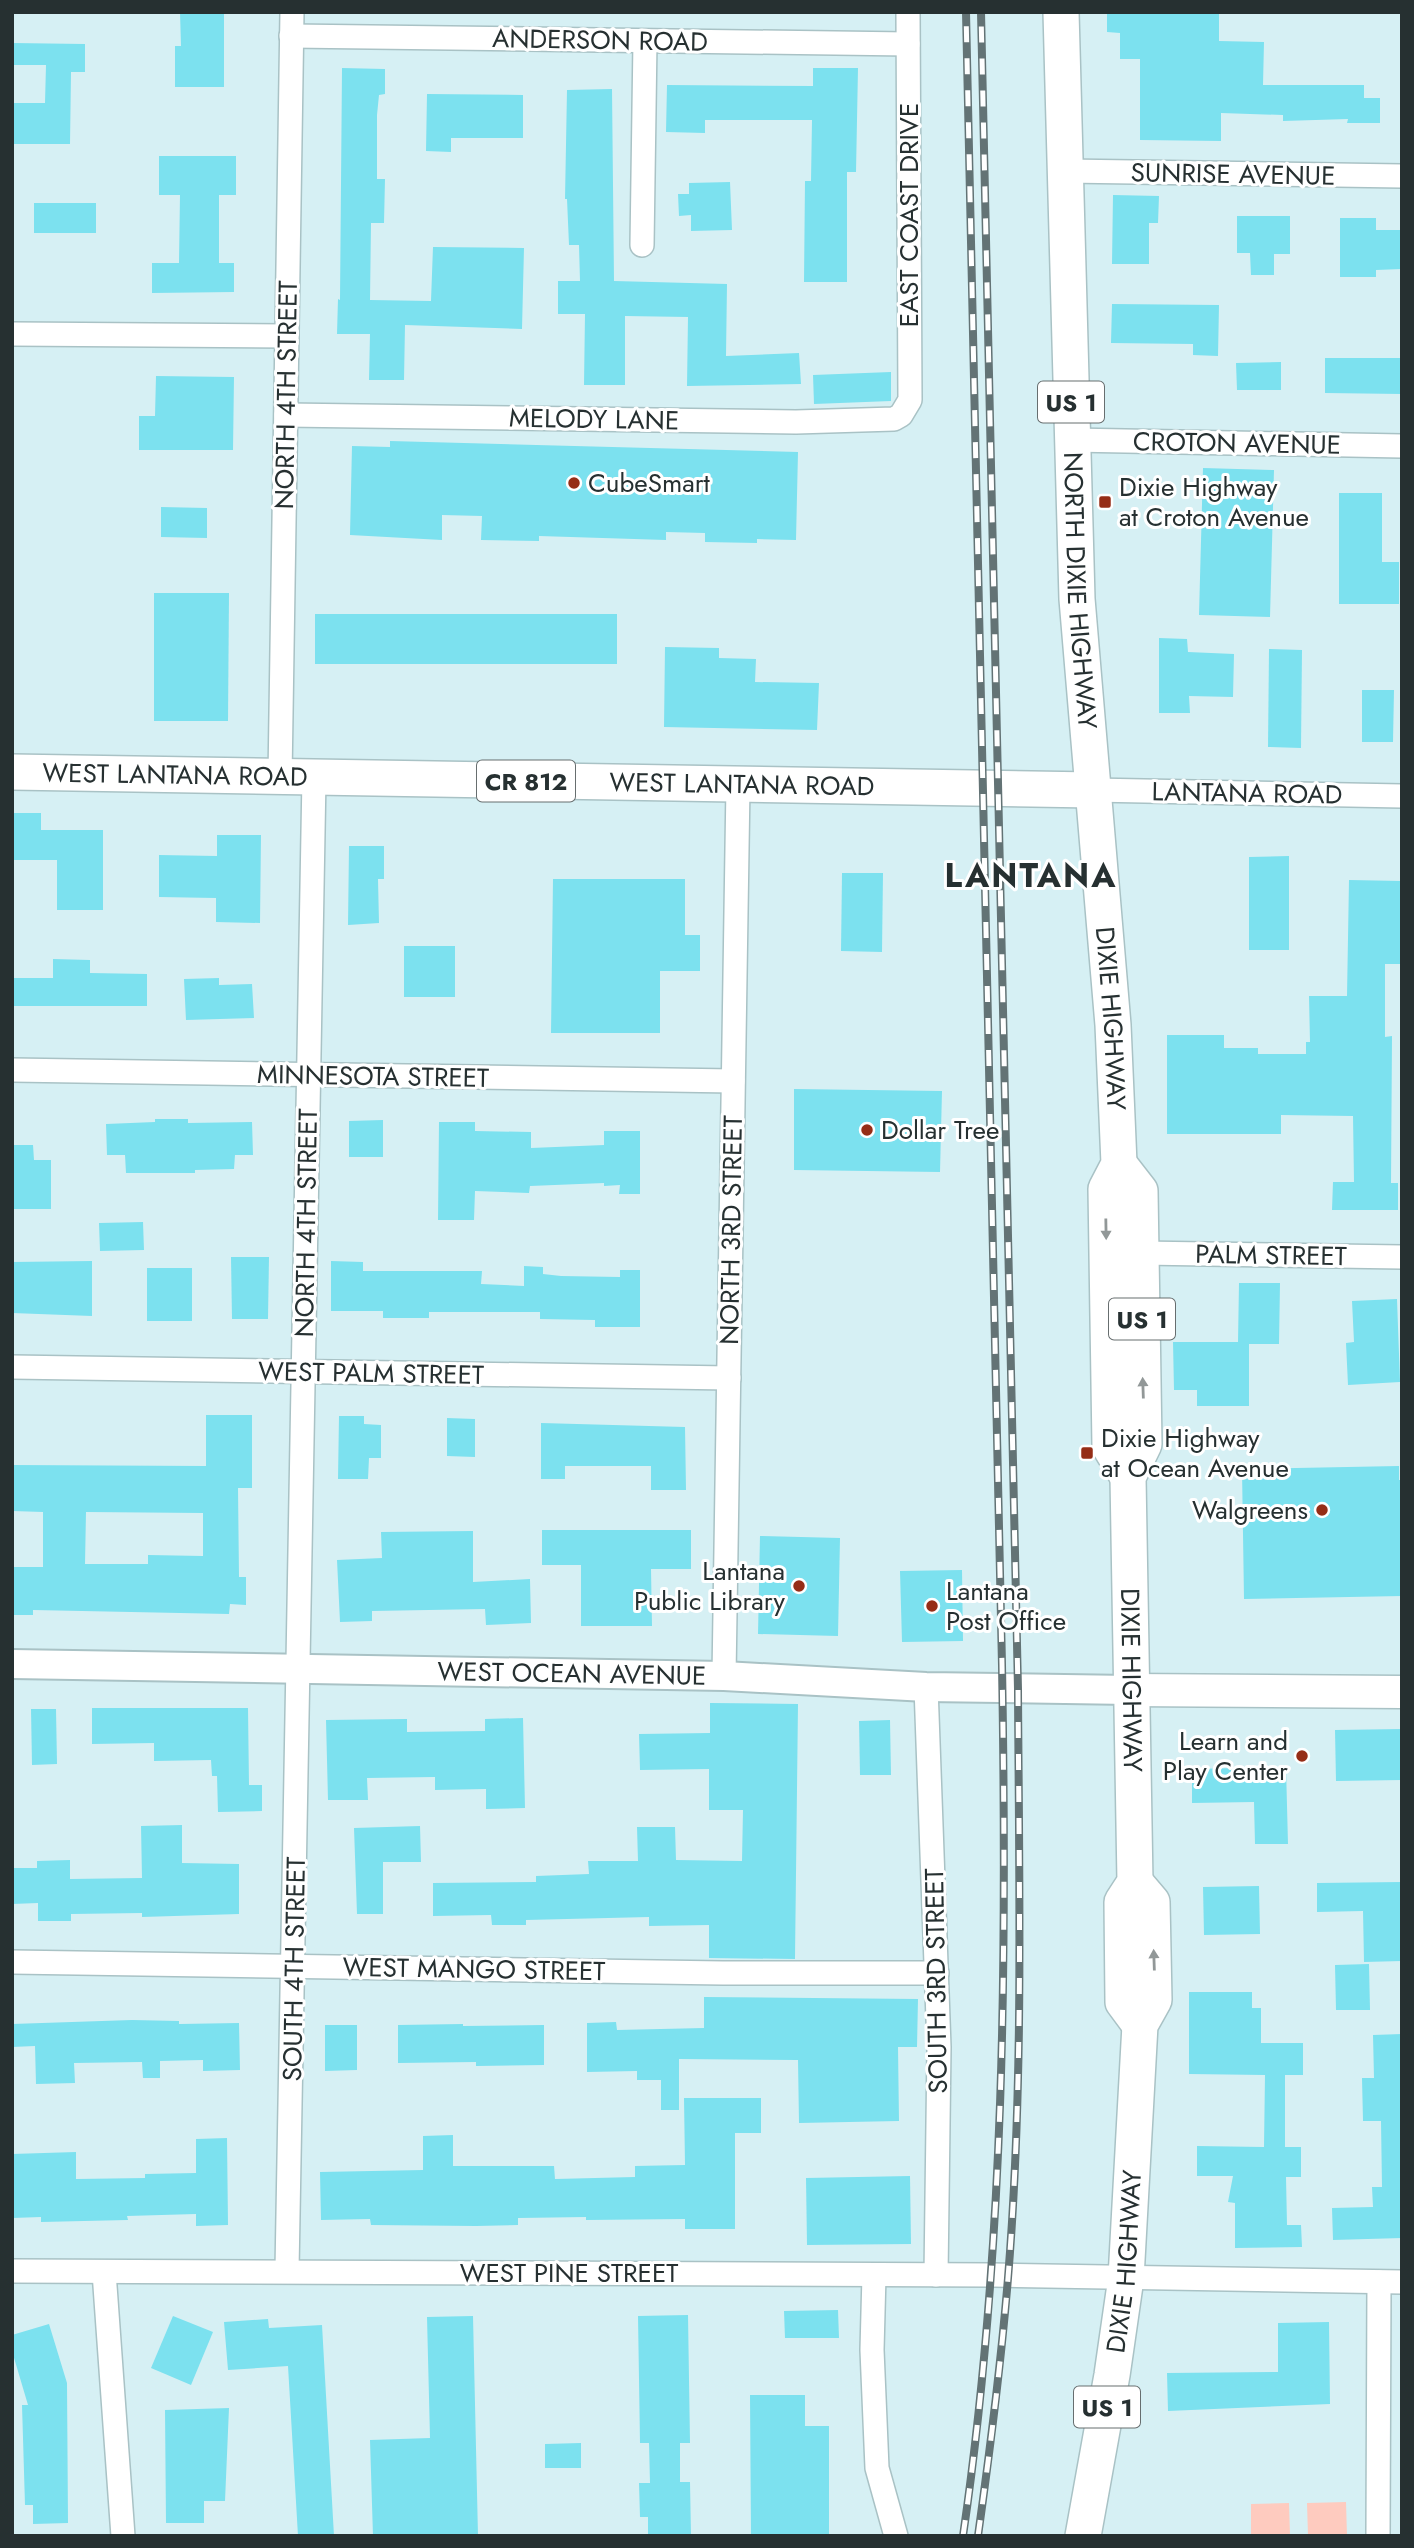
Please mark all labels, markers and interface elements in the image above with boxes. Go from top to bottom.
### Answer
street label: ANDERSON ROAD [492,19,708,61]
street label: EAST COAST DRIVE [890,103,928,327]
street label: SUNRISE AVENUE [1130,153,1336,195]
street label: NORTH 4TH STREET [265,280,307,510]
road number: US 1 [1038,382,1104,422]
street label: MELODY LANE [509,399,679,439]
street label: CROTON AVENUE [1133,422,1341,464]
street label: NORTH DIXIE HIGHWAY [1054,452,1107,731]
place label: CubeSmart [588,464,711,502]
place label: Dixie Highway at Croton Avenue [1119,468,1309,536]
marker: CubeSmart [566,475,582,491]
marker: Dixie Highway at Croton Avenue [1097,494,1113,510]
street label: WEST LANTANA ROAD [42,754,308,796]
road number: CR 812 [477,760,575,802]
street label: WEST LANTANA ROAD [609,763,875,805]
street label: LANTANA ROAD [1151,772,1343,814]
district label: LANTANA [945,852,1117,899]
street label: DIXIE HIGHWAY [1086,925,1136,1111]
street label: MINNESOTA STREET [257,1055,489,1097]
street label: NORTH 4TH STREET [285,1108,327,1338]
place label: Dollar Tree [881,1111,999,1149]
street label: NORTH 3RD STREET [710,1115,752,1345]
marker: Dollar Tree [859,1122,875,1138]
one-way arrow [1100,1218,1112,1240]
street label: PALM STREET [1195,1235,1347,1275]
road number: US 1 [1109,1298,1175,1339]
street label: WEST PALM STREET [258,1352,484,1394]
one-way arrow [1137,1377,1149,1399]
place label: Dixie Highway at Ocean Avenue [1101,1419,1289,1487]
marker: Dixie Highway at Ocean Avenue [1079,1445,1095,1461]
place label: Walgreens [1192,1491,1308,1529]
marker: Walgreens [1314,1502,1330,1518]
place label: Lantana Public Library [634,1552,786,1620]
place label: Lantana Post Office [946,1572,1066,1640]
marker: Lantana Public Library [791,1578,807,1594]
street label: DIXIE HIGHWAY [1111,1588,1152,1773]
marker: Lantana Post Office [924,1598,940,1614]
street label: WEST OCEAN AVENUE [437,1652,707,1695]
place label: Learn and Play Center [1163,1722,1288,1790]
marker: Learn and Play Center [1294,1748,1310,1764]
street label: SOUTH 4TH STREET [273,1856,315,2082]
street label: SOUTH 3RD STREET [915,1868,957,2094]
street label: WEST MANGO STREET [342,1948,606,1990]
one-way arrow [1148,1949,1159,1971]
street label: DIXIE HIGHWAY [1096,2168,1151,2355]
street label: WEST PINE STREET [460,2254,678,2292]
road number: US 1 [1074,2386,1140,2428]

